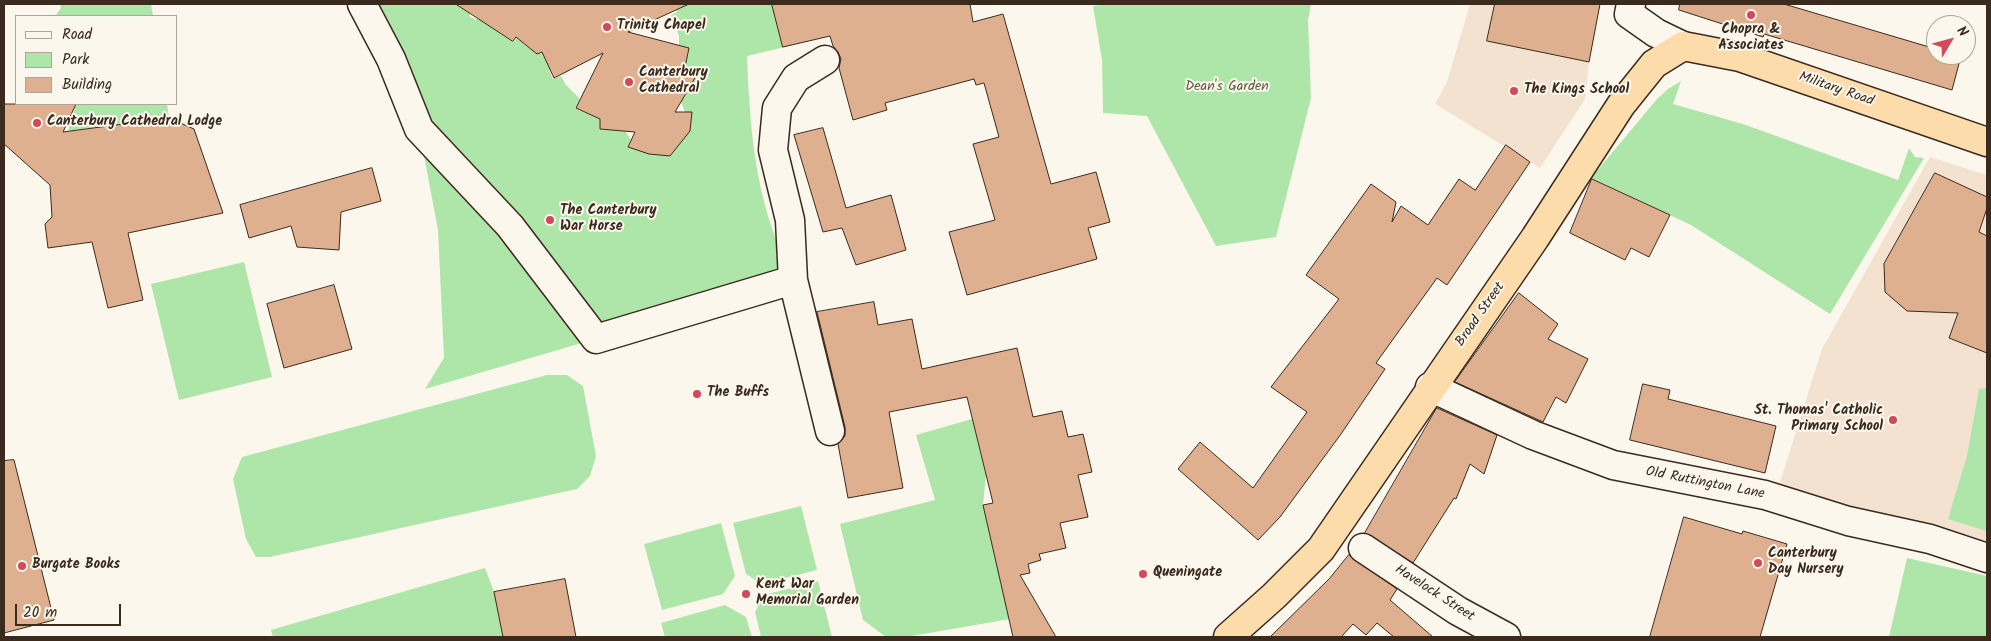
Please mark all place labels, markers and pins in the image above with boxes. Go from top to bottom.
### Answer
marker: Chopra & Associates [1745,9,1757,21]
place label: Trinity Chapel [617,19,705,35]
marker: Trinity Chapel [601,21,613,33]
place label: Chopra & Associates [1718,23,1784,56]
place label: Canterbury Cathedral [639,66,708,98]
marker: Canterbury Cathedral [623,76,635,88]
place label: The Kings School [1524,83,1629,99]
marker: The Kings School [1508,85,1520,97]
place label: Canterbury Cathedral Lodge [47,115,222,131]
marker: Canterbury Cathedral Lodge [31,117,43,129]
place label: The Canterbury War Horse [560,204,657,236]
marker: The Canterbury War Horse [544,214,556,226]
place label: The Buffs [707,386,769,402]
marker: The Buffs [691,388,703,400]
place label: St. Thomas' Catholic Primary School [1754,404,1883,437]
marker: St. Thomas' Catholic Primary School [1887,414,1899,426]
place label: Canterbury Day Nursery [1768,547,1844,580]
marker: Canterbury Day Nursery [1752,557,1764,569]
place label: Burgate Books [32,558,120,574]
marker: Burgate Books [16,560,28,572]
place label: Queningate [1153,566,1222,582]
marker: Queningate [1137,568,1149,580]
place label: Kent War Memorial Garden [756,578,859,610]
marker: Kent War Memorial Garden [740,588,752,600]

